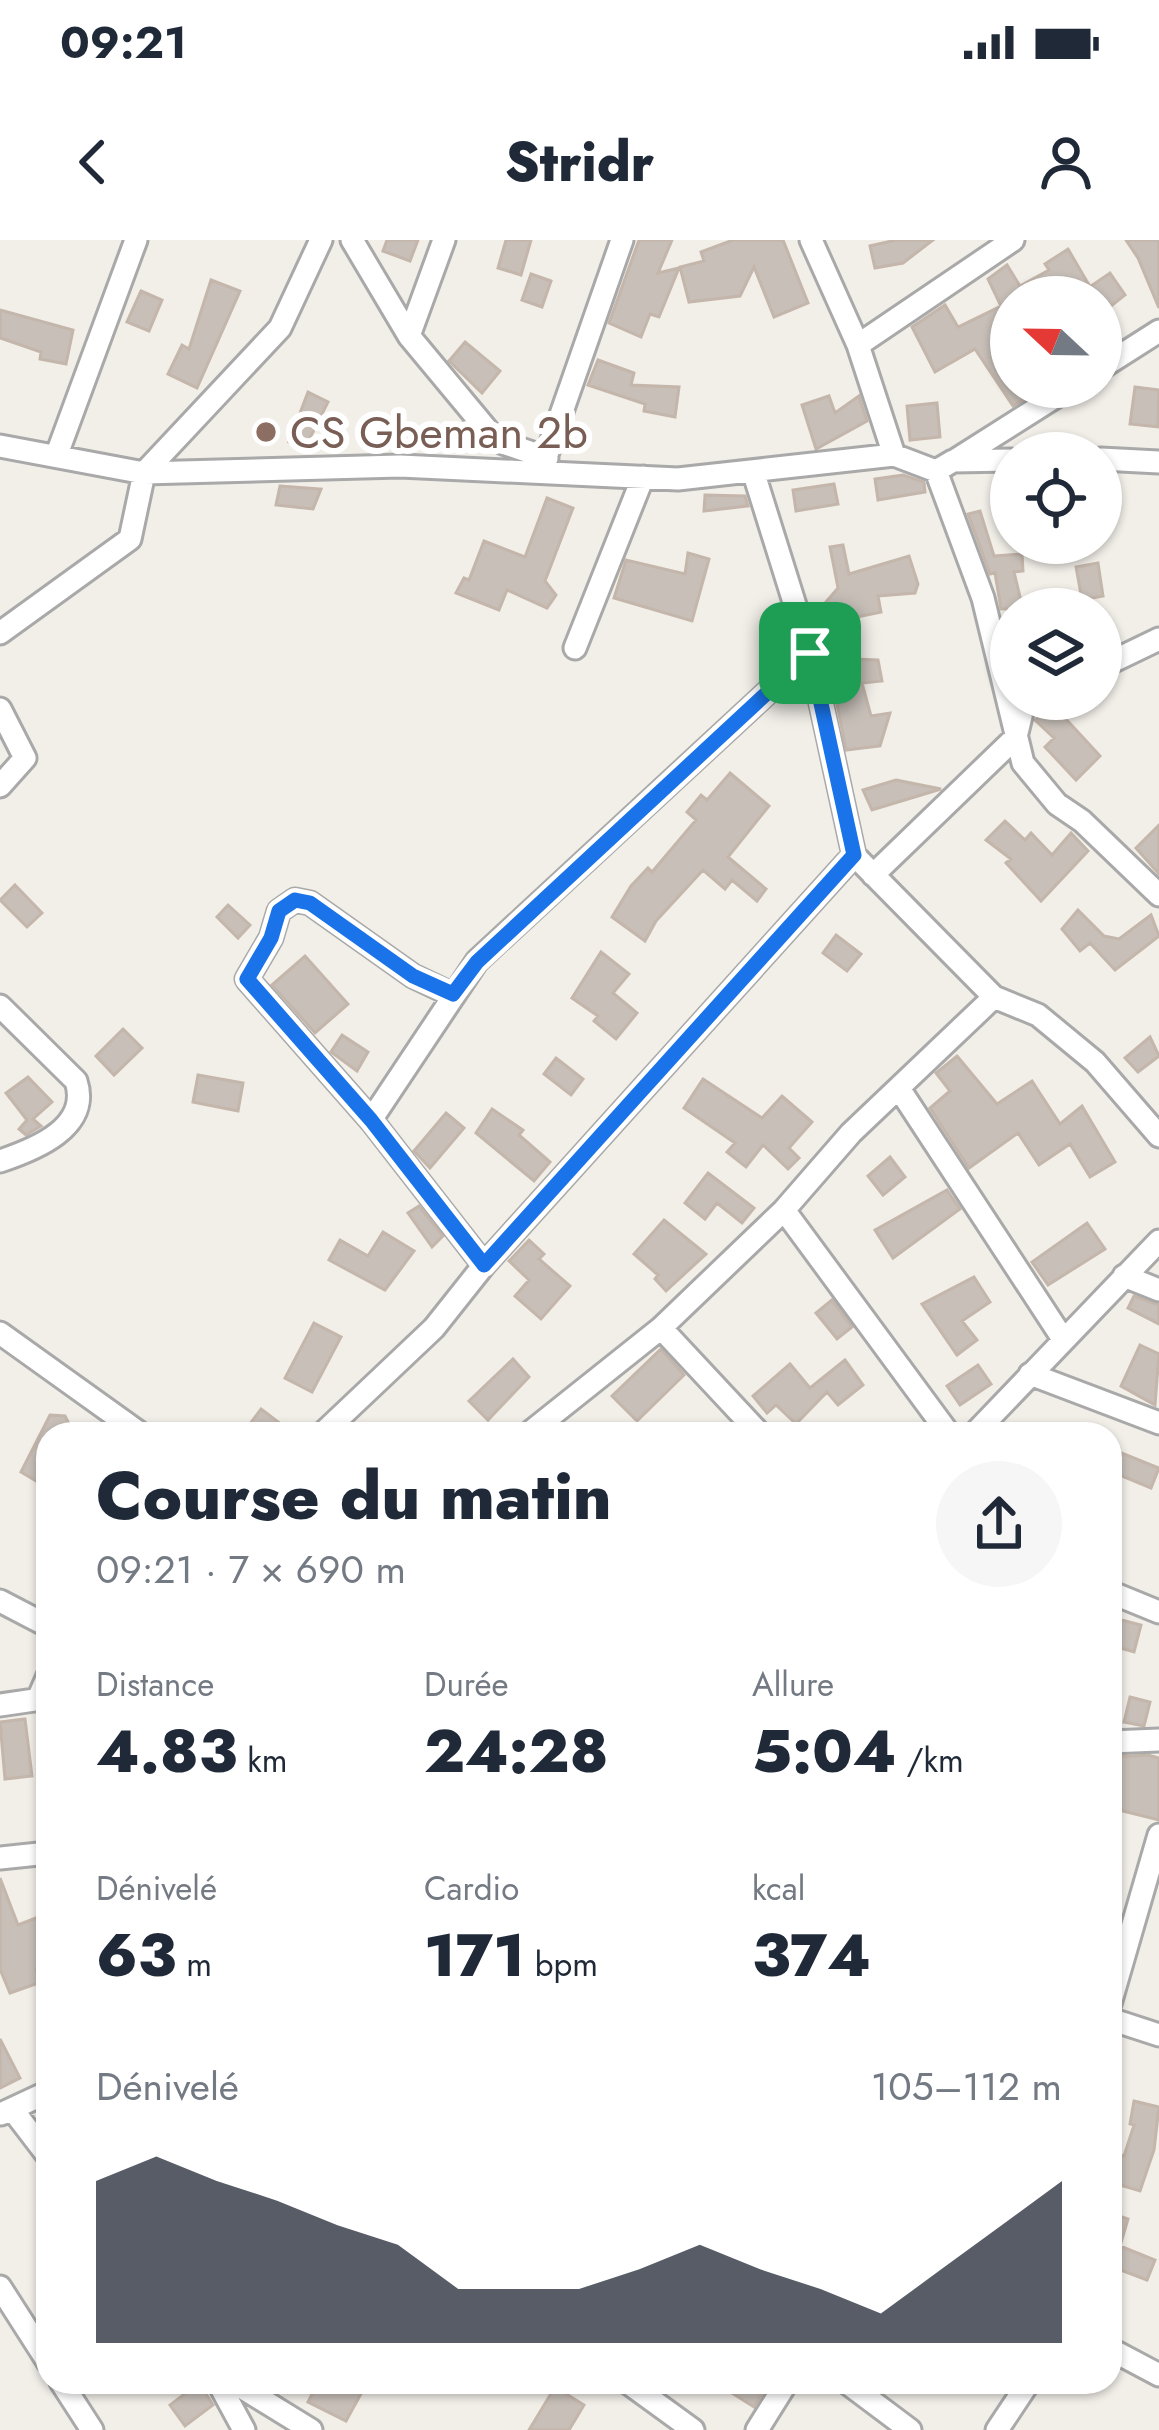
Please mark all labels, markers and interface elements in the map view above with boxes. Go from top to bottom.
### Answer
text: 09:21 [60,10,187,75]
text: Stridr [505,123,654,201]
icon: back [60,129,126,195]
icon: person [1033,129,1099,195]
north arrow [990,276,1122,408]
map controls [990,276,1122,720]
place label: CS Gbeman 2b [290,400,588,465]
marker: CS Gbeman 2b [253,419,279,445]
button: locate [990,432,1122,564]
button: layers [990,588,1122,720]
pin [759,602,861,704]
icon: arrive [777,620,843,686]
text: Course du matin [96,1448,612,1544]
button: share [936,1461,1062,1587]
text: 09:21 · 7 × 690 m [96,1541,406,1598]
text: Distance [96,1661,214,1708]
text: Durée [424,1661,509,1708]
text: Allure [752,1661,834,1708]
text: 4.83 [96,1708,237,1795]
text: 24:28 [424,1708,609,1795]
text: 5:04 [752,1708,897,1795]
text: km [237,1737,287,1784]
text: /km [897,1737,964,1784]
text: Dénivelé [96,1865,217,1912]
text: Cardio [424,1865,519,1912]
text: kcal [752,1865,805,1912]
text: 63 [96,1912,176,1999]
text: 171 [424,1912,525,1999]
text: 374 [752,1912,871,1999]
text: m [176,1941,212,1988]
text: bpm [525,1941,598,1988]
text: Dénivelé [96,2058,239,2115]
text: 105–112 m [871,2058,1062,2115]

